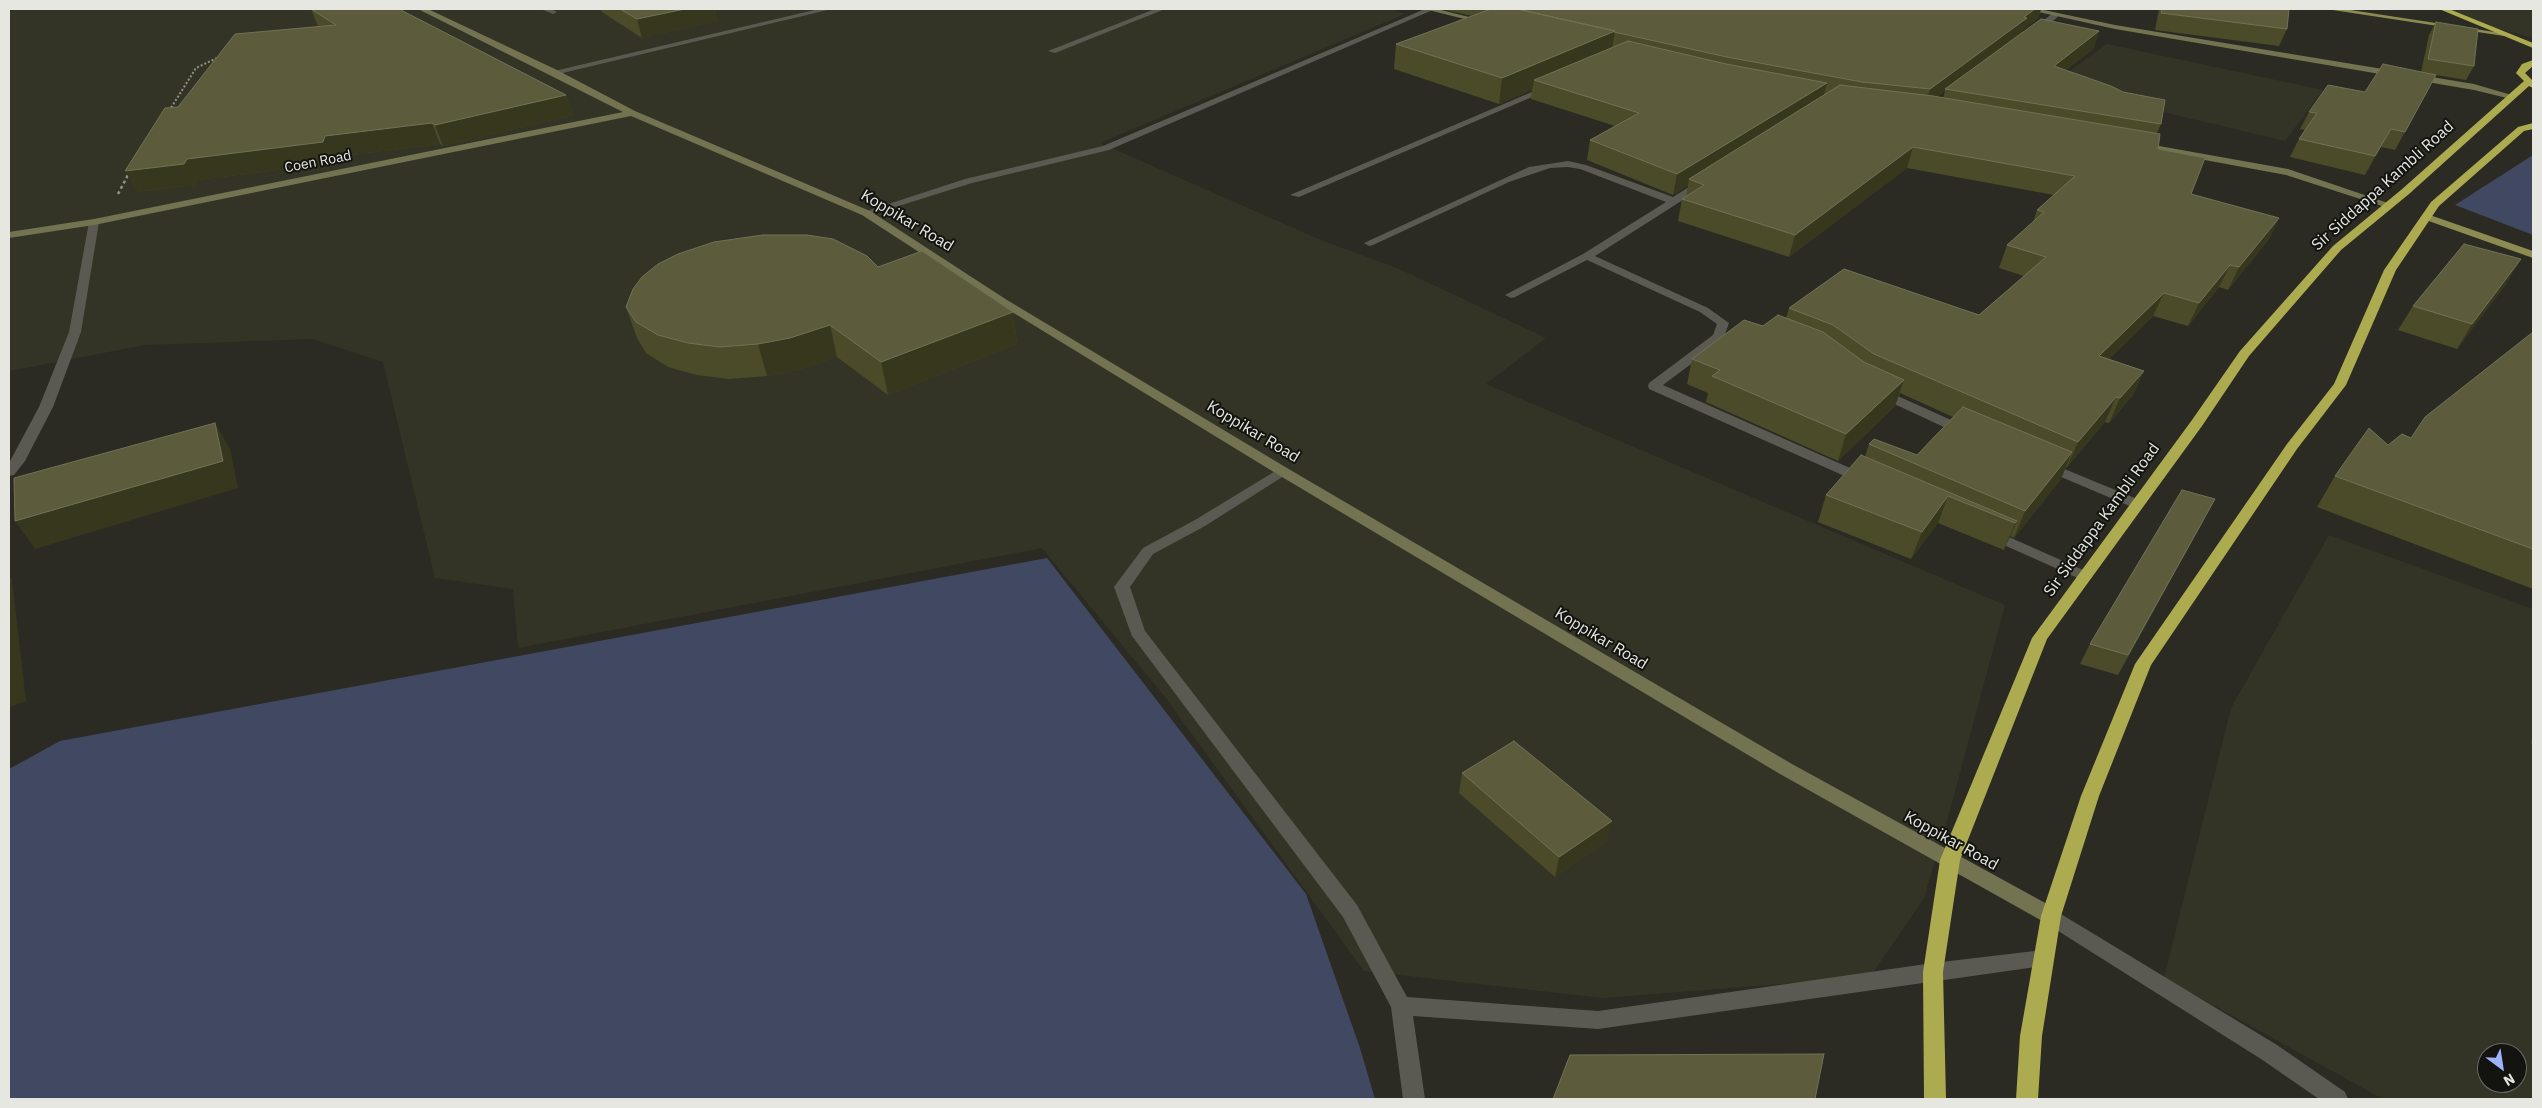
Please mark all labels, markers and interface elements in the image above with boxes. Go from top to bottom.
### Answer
street label: Sir Siddappa Kambli Road [2308,117,2458,255]
street label: Coen Road [283,147,353,177]
street label: Koppikar Road [857,186,957,256]
street label: Koppikar Road [1203,397,1303,467]
street label: Sir Siddappa Kambli Road [2040,440,2164,600]
street label: Koppikar Road [1551,604,1651,674]
street label: Koppikar Road [1901,807,2001,875]
north arrow [2477,1043,2527,1093]
text: N [2500,1070,2518,1090]

